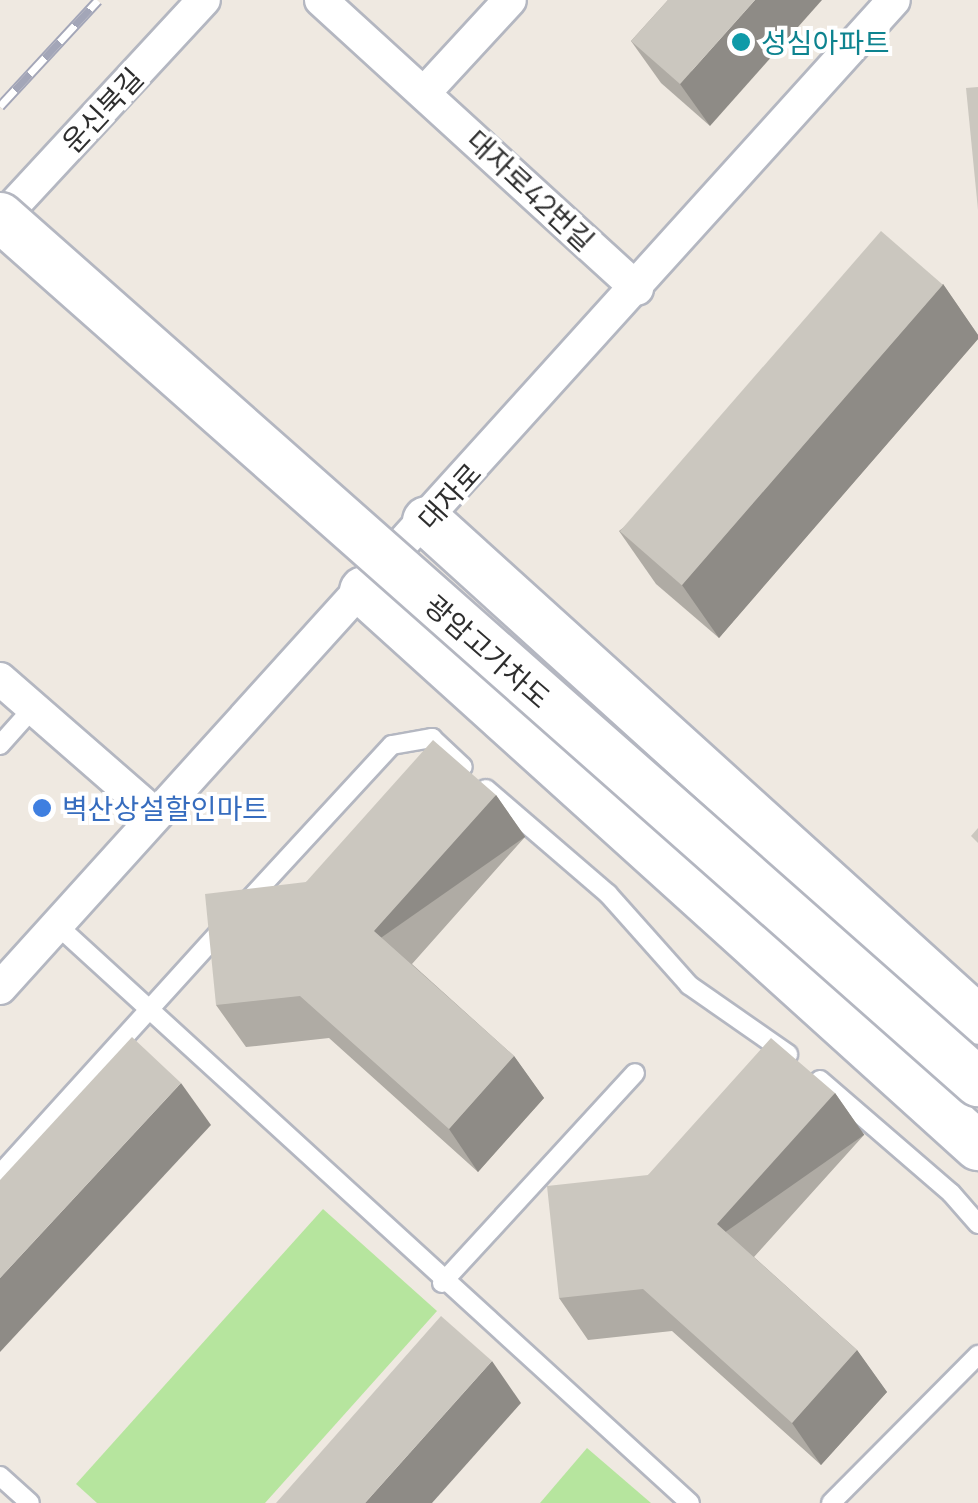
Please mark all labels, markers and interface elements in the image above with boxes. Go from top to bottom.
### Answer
place label: 성심아파트 [761,25,890,59]
marker: 성심아파트 [730,31,752,53]
street label: 운신북길 [55,61,149,159]
street label: 대자로42번길 [461,123,601,257]
street label: 대자로 [411,456,487,536]
street label: 광암고가차도 [419,588,557,714]
place label: 벽산상설할인마트 [62,791,268,825]
marker: 벽산상설할인마트 [31,797,53,819]

